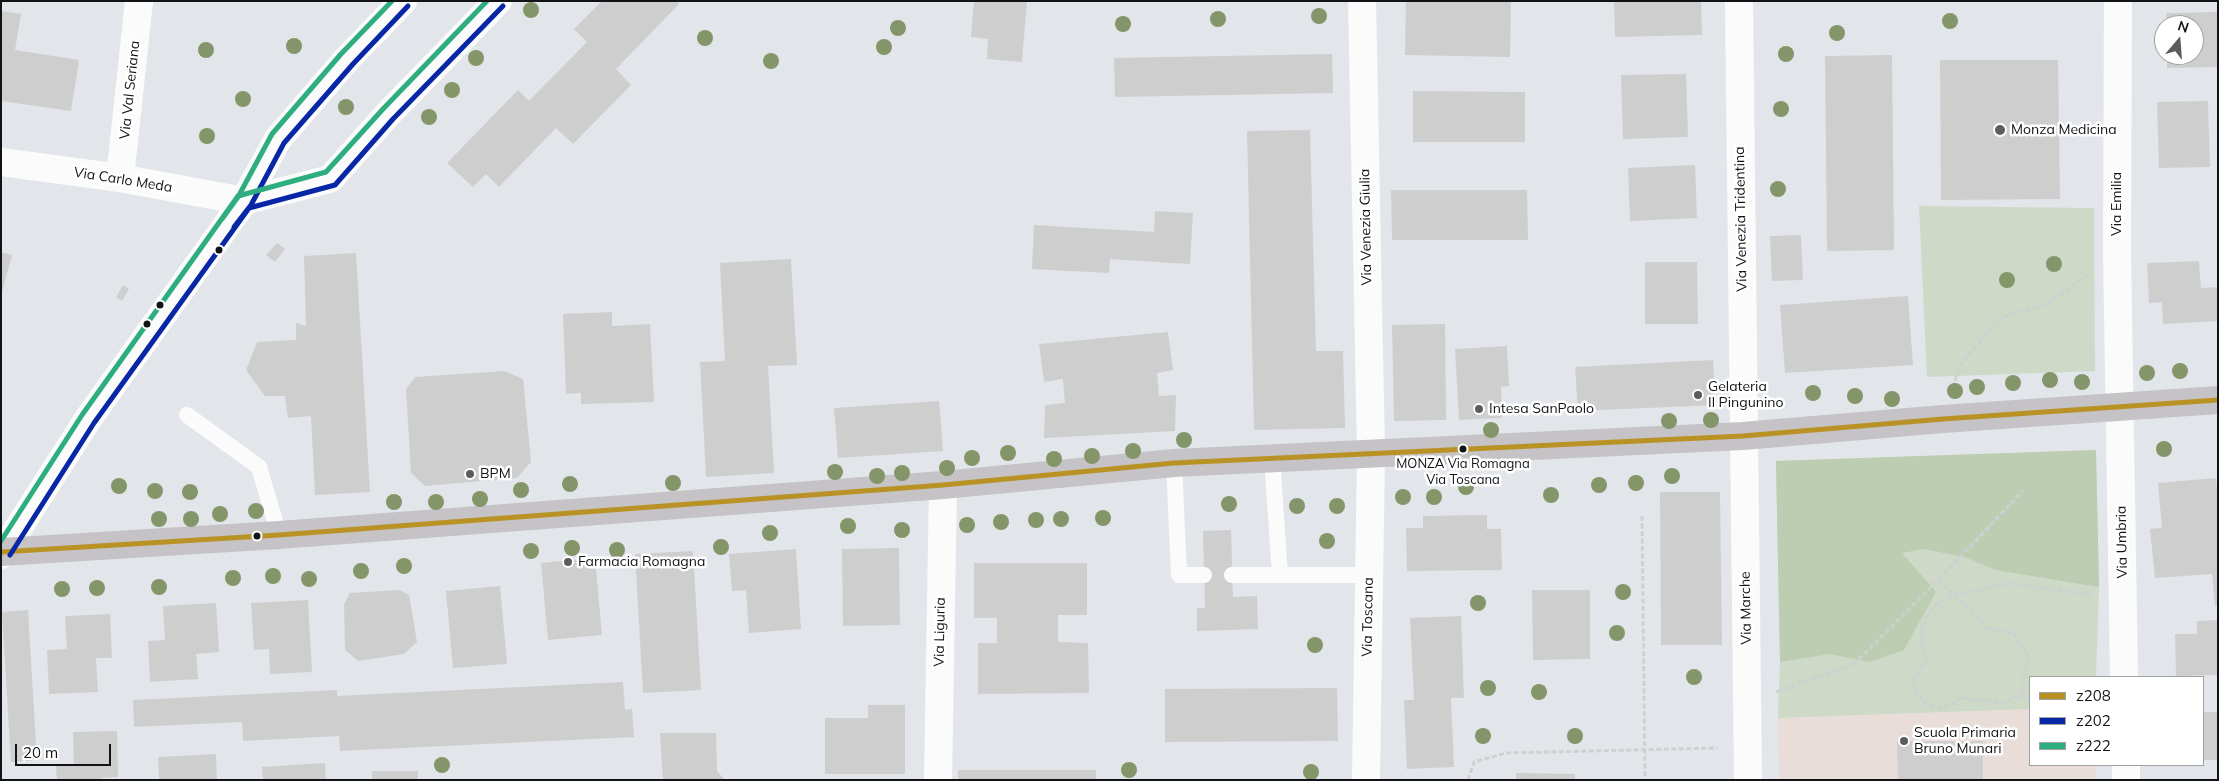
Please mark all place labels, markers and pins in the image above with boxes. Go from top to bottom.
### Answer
place label: Monza Medicina [2011,122,2117,138]
marker: Monza Medicina [1993,123,2007,137]
unlabelled marker [214,245,224,255]
unlabelled marker [155,300,165,310]
unlabelled marker [142,319,152,329]
place label: Gelateria Il Pingunino [1708,379,1784,412]
marker: Gelateria Il Pingunino [1692,389,1704,401]
place label: Intesa SanPaolo [1489,401,1594,417]
marker: Intesa SanPaolo [1473,403,1485,415]
marker: MONZA Via Romagna Via Toscana [1458,444,1468,454]
place label: MONZA Via Romagna Via Toscana [1396,456,1530,487]
place label: BPM [480,466,511,482]
marker: BPM [464,468,476,480]
unlabelled marker [252,531,262,541]
place label: Farmacia Romagna [578,554,705,570]
marker: Farmacia Romagna [562,556,574,568]
place label: Scuola Primaria Bruno Munari [1914,725,2016,758]
marker: Scuola Primaria Bruno Munari [1898,735,1910,747]

